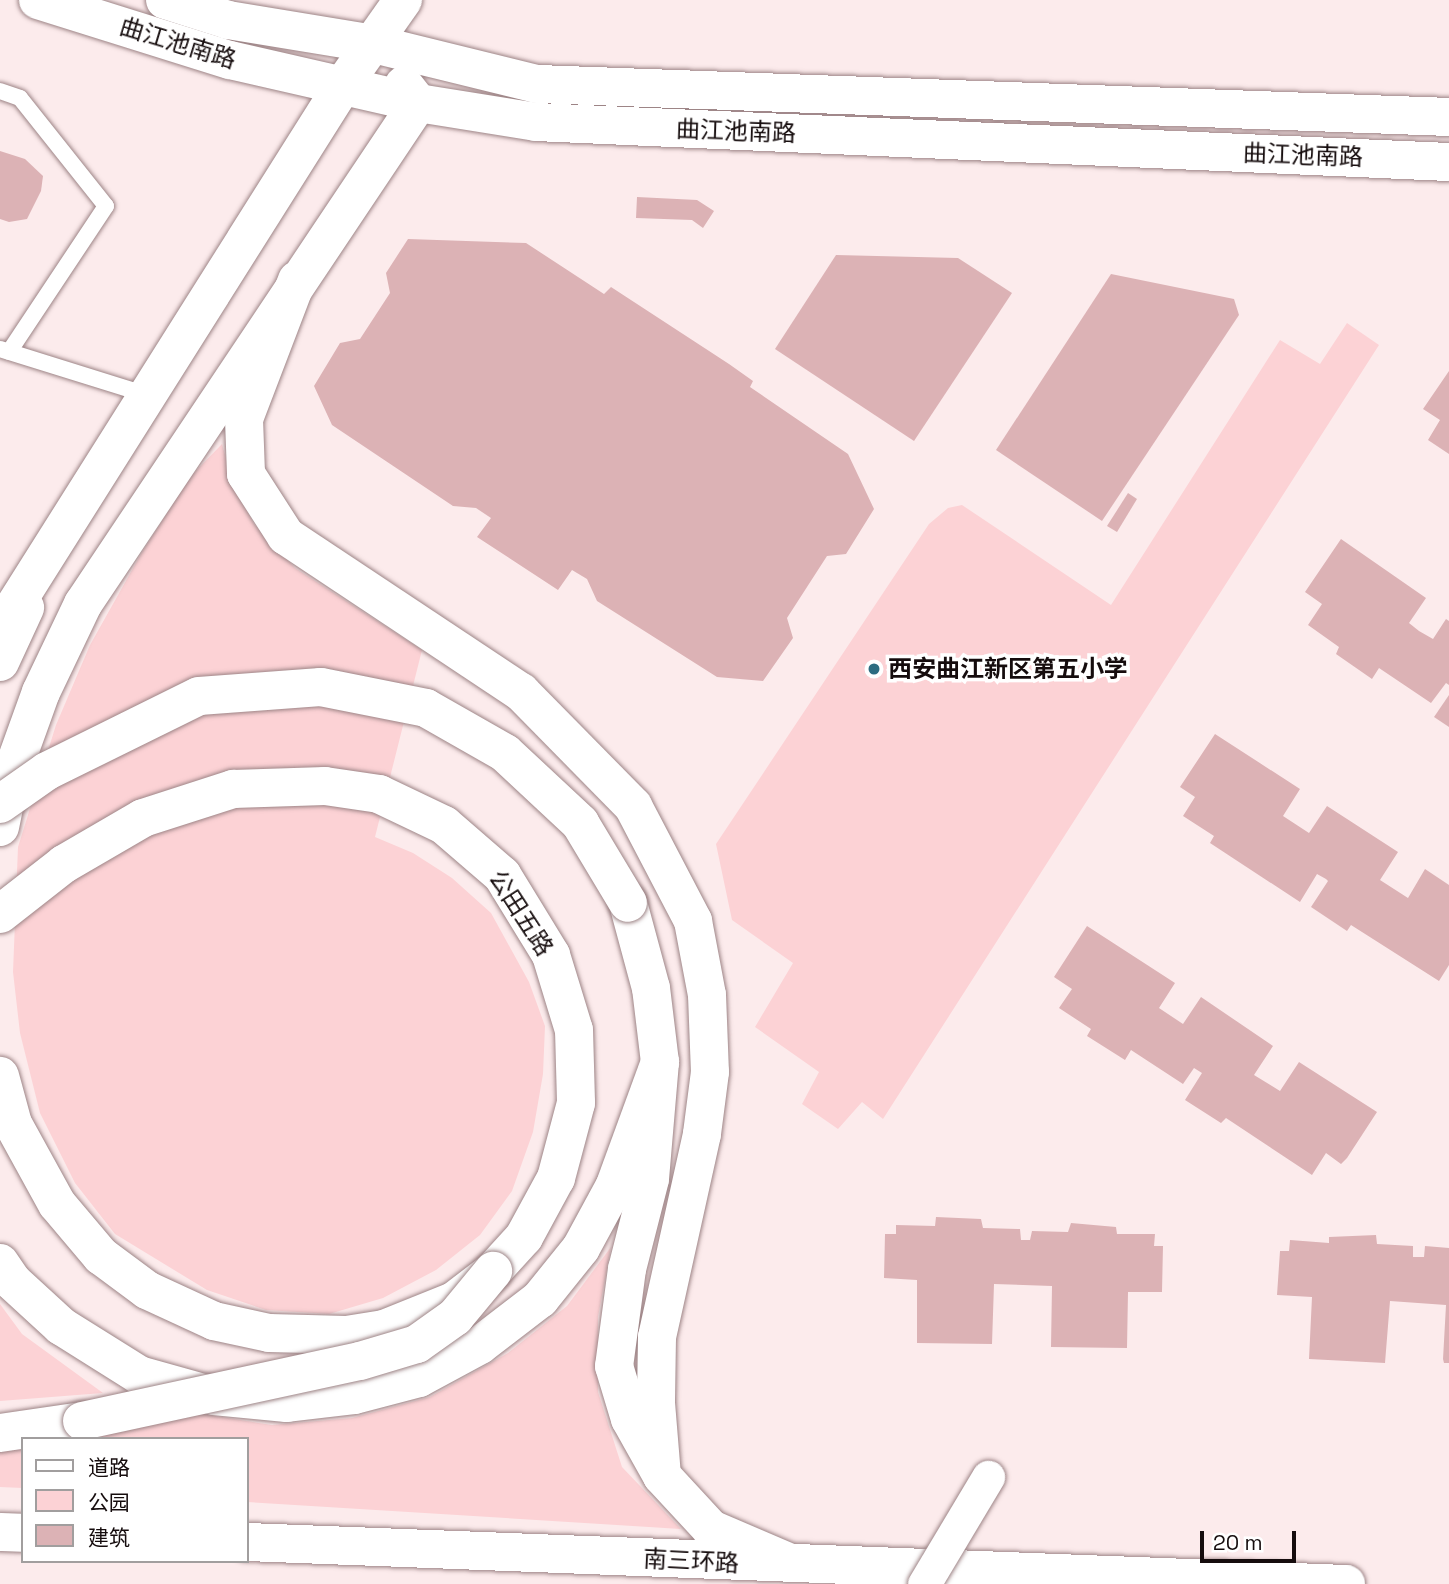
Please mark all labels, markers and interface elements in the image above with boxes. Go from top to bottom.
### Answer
street label: 曲江池南路 [116,12,240,74]
street label: 曲江池南路 [676,115,796,147]
street label: 曲江池南路 [1243,139,1363,171]
place label: 西安曲江新区第五小学 [888,655,1128,683]
marker: 西安曲江新区第五小学 [866,661,882,677]
street label: 公田五路 [483,865,559,961]
legend [21,1437,248,1563]
text: 道路 [88,1454,130,1481]
text: 公园 [88,1489,130,1516]
scale bar [1204,1518,1300,1562]
text: 建筑 [88,1524,130,1551]
text: 20 m [1213,1529,1263,1556]
street label: 南三环路 [642,1544,740,1578]

